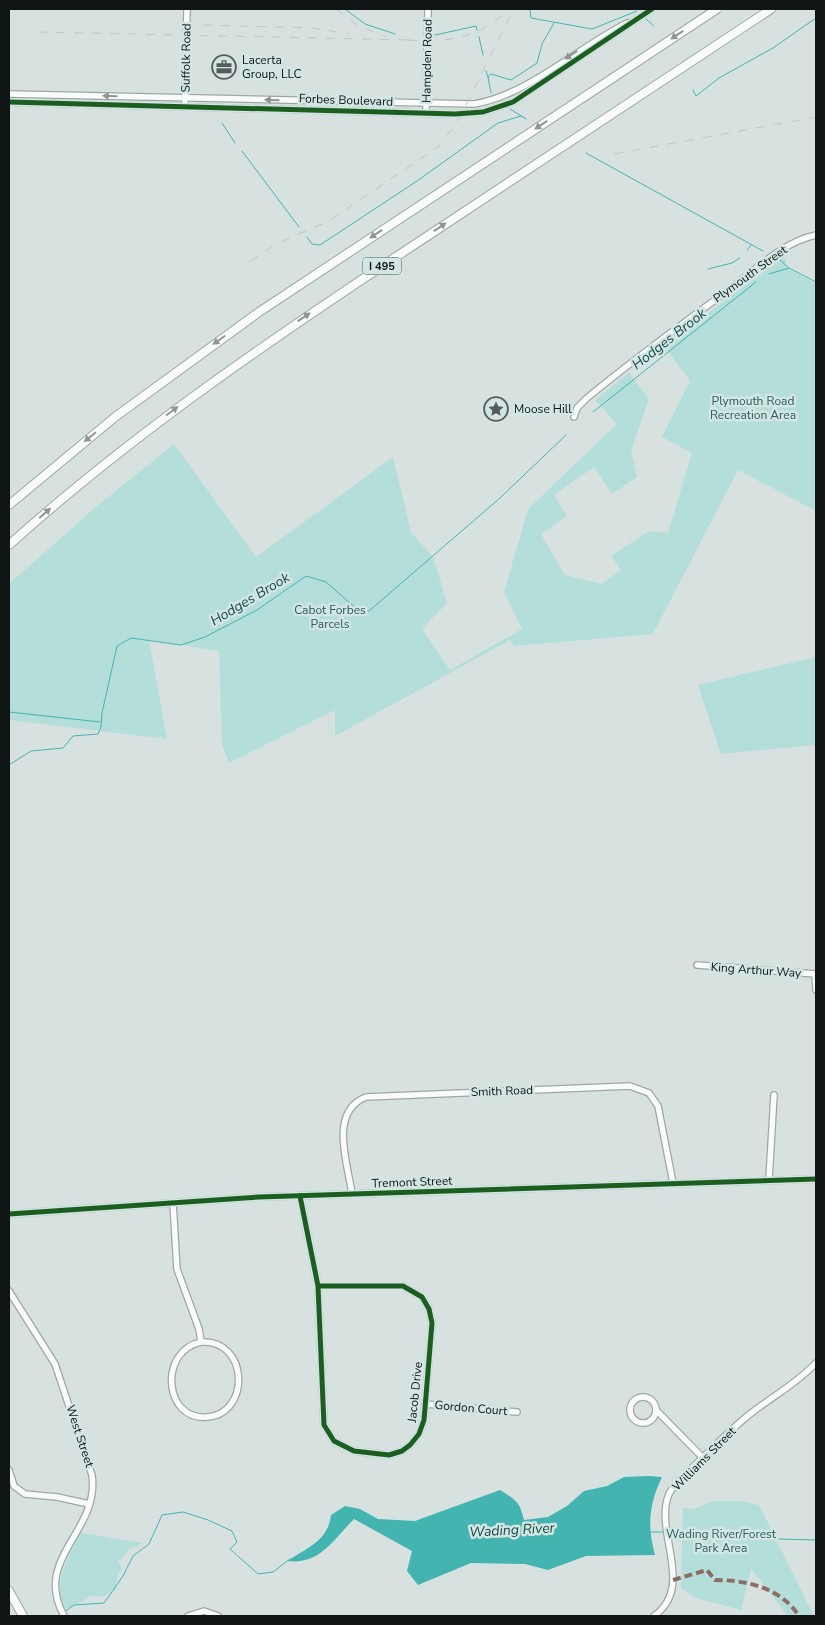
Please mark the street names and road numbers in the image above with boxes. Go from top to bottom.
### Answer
street label: Hampden Road [418,19,436,103]
street label: Suffolk Road [177,23,195,93]
street label: Forbes Boulevard [298,90,394,110]
street label: Plymouth Street [710,241,791,306]
road number: I 495 [363,258,401,274]
street label: King Arthur Way [710,959,803,981]
street label: Smith Road [471,1082,533,1100]
street label: Tremont Street [371,1173,453,1191]
street label: Jacob Drive [404,1361,426,1424]
street label: Gordon Court [434,1397,509,1419]
street label: West Street [62,1403,98,1470]
street label: Williams Street [669,1423,740,1494]

